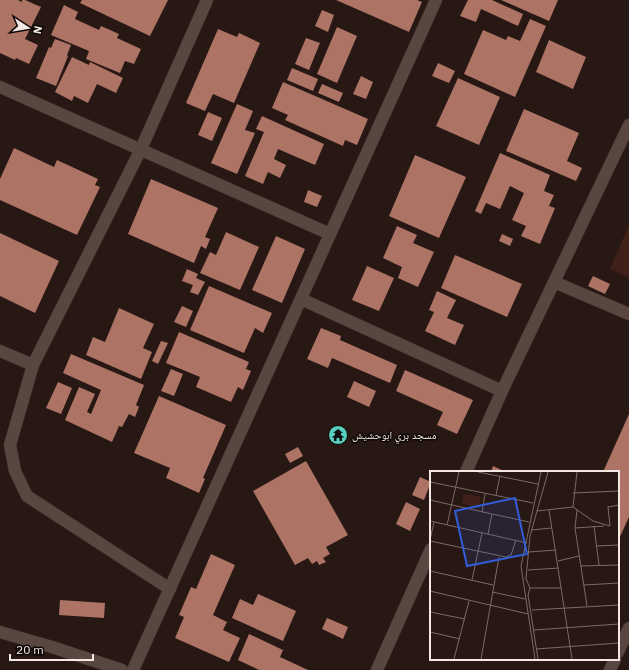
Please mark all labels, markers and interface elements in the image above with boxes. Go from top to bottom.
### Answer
north arrow [8,8,48,48]
text: N [30,25,45,35]
temple icon: مسجد بري ابوحشيش [327,424,349,446]
place label: مسجد بري ابوحشيش [352,428,437,444]
inset map [430,471,619,660]
scale bar [10,636,93,662]
text: 20 m [16,642,44,657]

